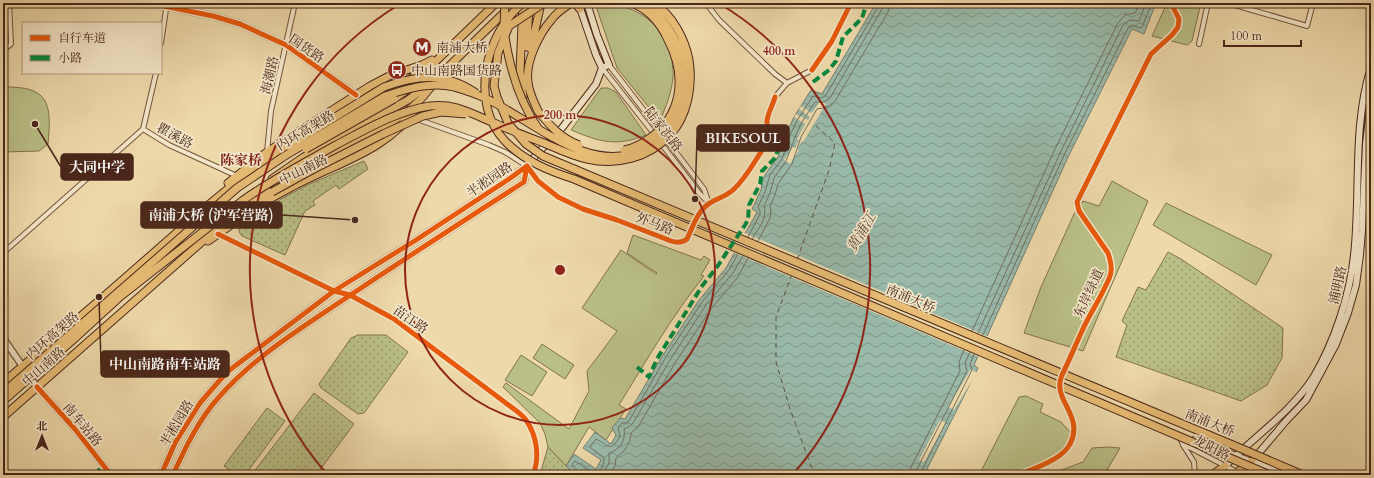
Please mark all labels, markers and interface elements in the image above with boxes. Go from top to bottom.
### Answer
legend [22,22,162,74]
scale bar [1224,22,1301,48]
text: 100 m [1230,28,1263,44]
text: 自行车道 [58,30,106,46]
street label: 国货路 [285,30,328,67]
metro station icon: 南浦大桥 [411,36,433,58]
place label: 南浦大桥 [436,39,488,57]
text: 400 m [763,43,796,59]
text: 小路 [58,50,82,66]
street label: 海潮路 [257,54,283,96]
bus stop icon: 中山南路国货路 [386,59,408,81]
place label: 中山南路国货路 [411,62,502,80]
street label: 陆家浜路 [640,104,686,156]
street label: 内环高架路 [273,106,338,155]
text: 200 m [544,107,577,123]
street label: 瞿溪路 [153,119,196,153]
callout: BIKESOUL [697,125,789,151]
text: BIKESOUL [705,129,781,148]
street label: 中山南路 [276,150,331,189]
district label: 陈家桥 [220,151,262,170]
callout: 大同中学 [61,154,133,180]
text: 大同中学 [69,158,125,177]
street label: 半淞园路 [463,158,516,202]
callout: 南浦大桥 (沪军营路) [141,202,282,228]
text: 南浦大桥 (沪军营路) [148,206,274,225]
water label: 黄浦江 [842,208,881,255]
street label: 外马路 [633,209,676,239]
centre of rings [553,263,567,277]
street label: 浦明路 [1325,264,1351,306]
street label: 东岸绿道 [1070,266,1108,321]
street label: 南浦大桥 [883,280,938,317]
street label: 苗江路 [389,301,432,338]
street label: 内环高架路 [22,308,83,364]
street label: 中山南路 [18,343,69,391]
callout: 中山南路南车站路 [101,351,229,377]
text: 中山南路南车站路 [109,355,221,374]
street label: 半淞园路 [156,397,198,450]
street label: 南车站路 [59,399,106,450]
street label: 南浦大桥 [1182,405,1237,441]
north arrow [22,416,62,456]
text: 北 [37,419,48,434]
street label: 龙阳路 [1190,431,1233,465]

